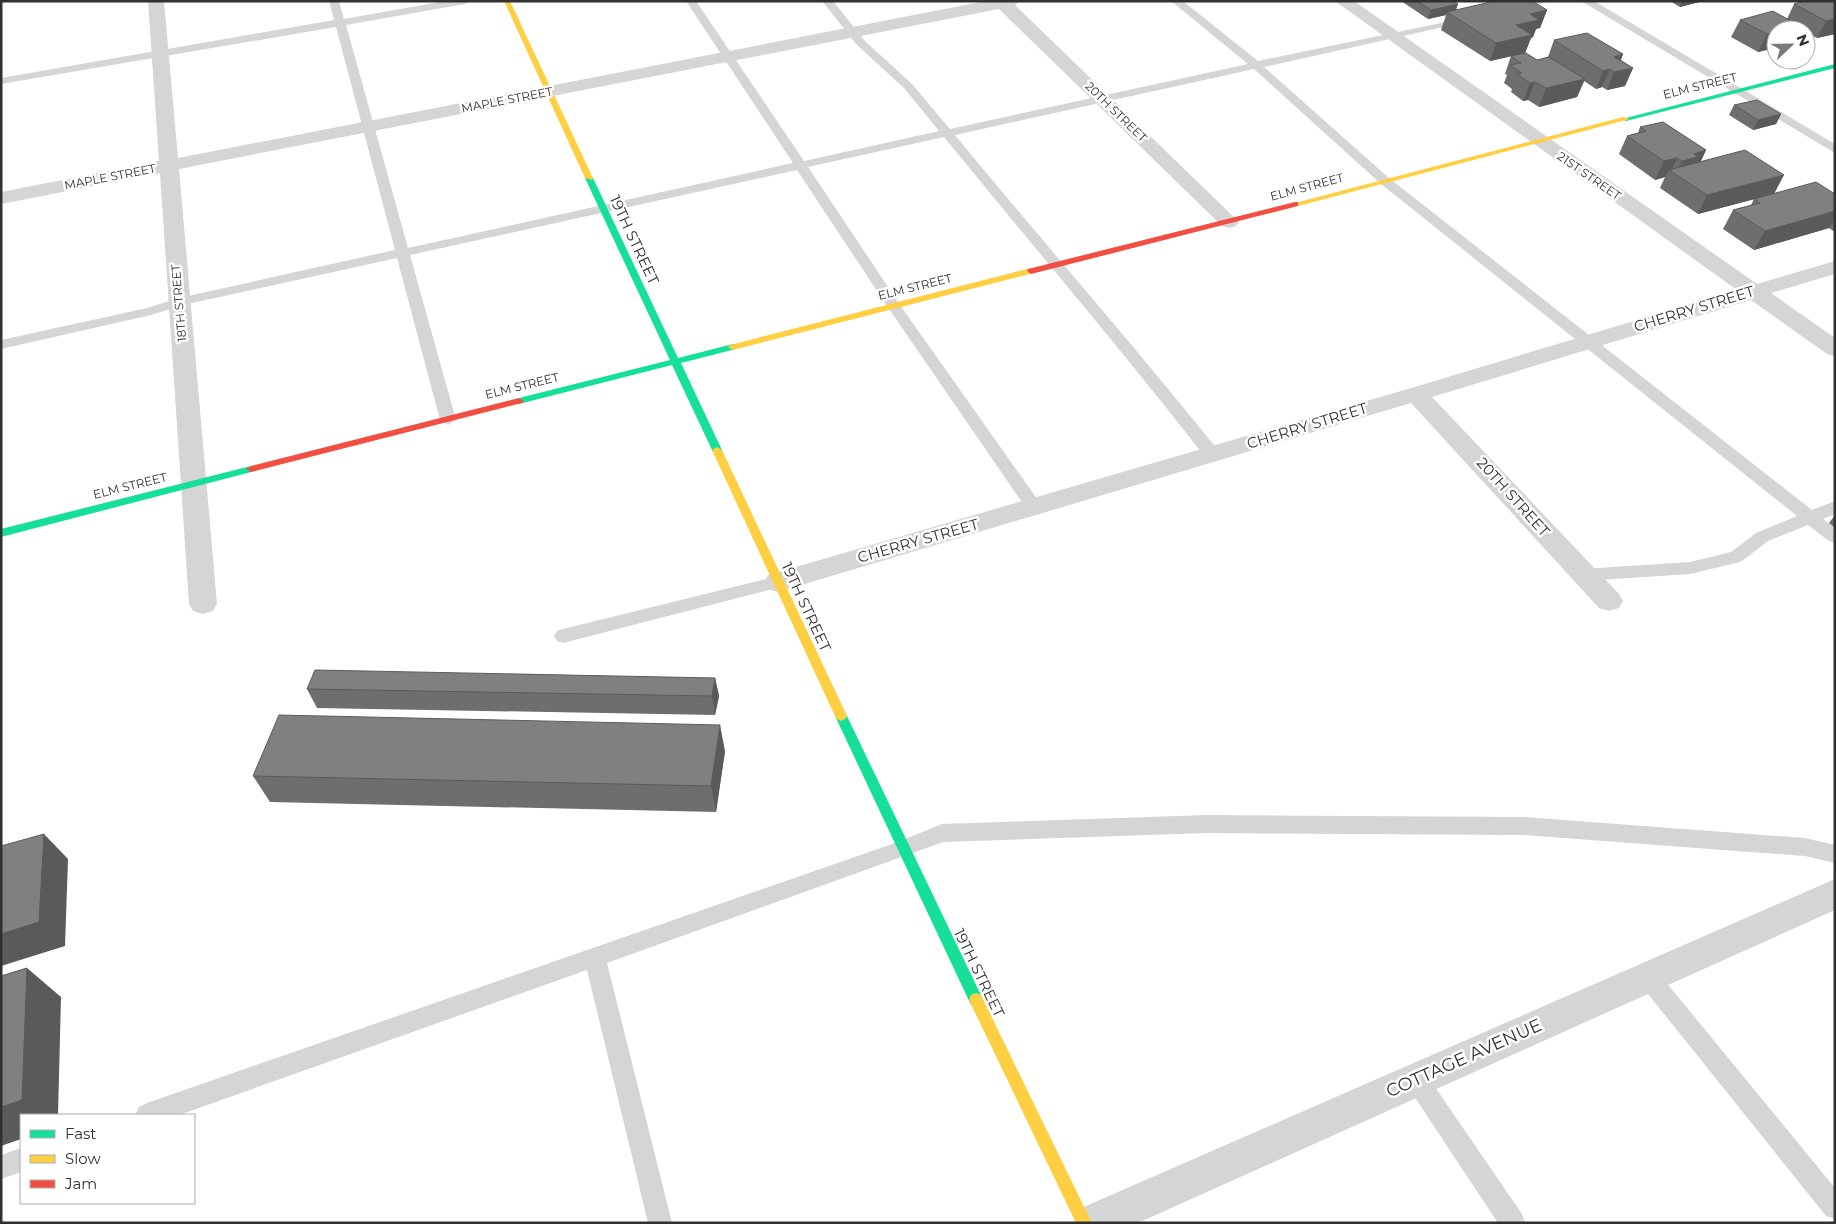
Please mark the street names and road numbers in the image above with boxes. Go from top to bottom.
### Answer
street label: ELM STREET [1661,69,1738,102]
street label: 20TH STREET [1082,78,1150,145]
street label: MAPLE STREET [460,83,554,116]
street label: 21ST STREET [1555,148,1624,203]
street label: MAPLE STREET [63,160,157,193]
street label: ELM STREET [1268,169,1345,204]
street label: 19TH STREET [606,192,664,288]
street label: 18TH STREET [168,264,189,342]
street label: ELM STREET [876,270,953,303]
street label: CHERRY STREET [1631,281,1757,336]
street label: ELM STREET [483,369,560,402]
street label: CHERRY STREET [1244,398,1370,453]
street label: 20TH STREET [1473,453,1554,540]
street label: ELM STREET [91,469,168,502]
street label: CHERRY STREET [855,514,981,567]
street label: 19TH STREET [778,559,836,655]
street label: 19TH STREET [950,925,1009,1021]
street label: COTTAGE AVENUE [1383,1014,1545,1102]

